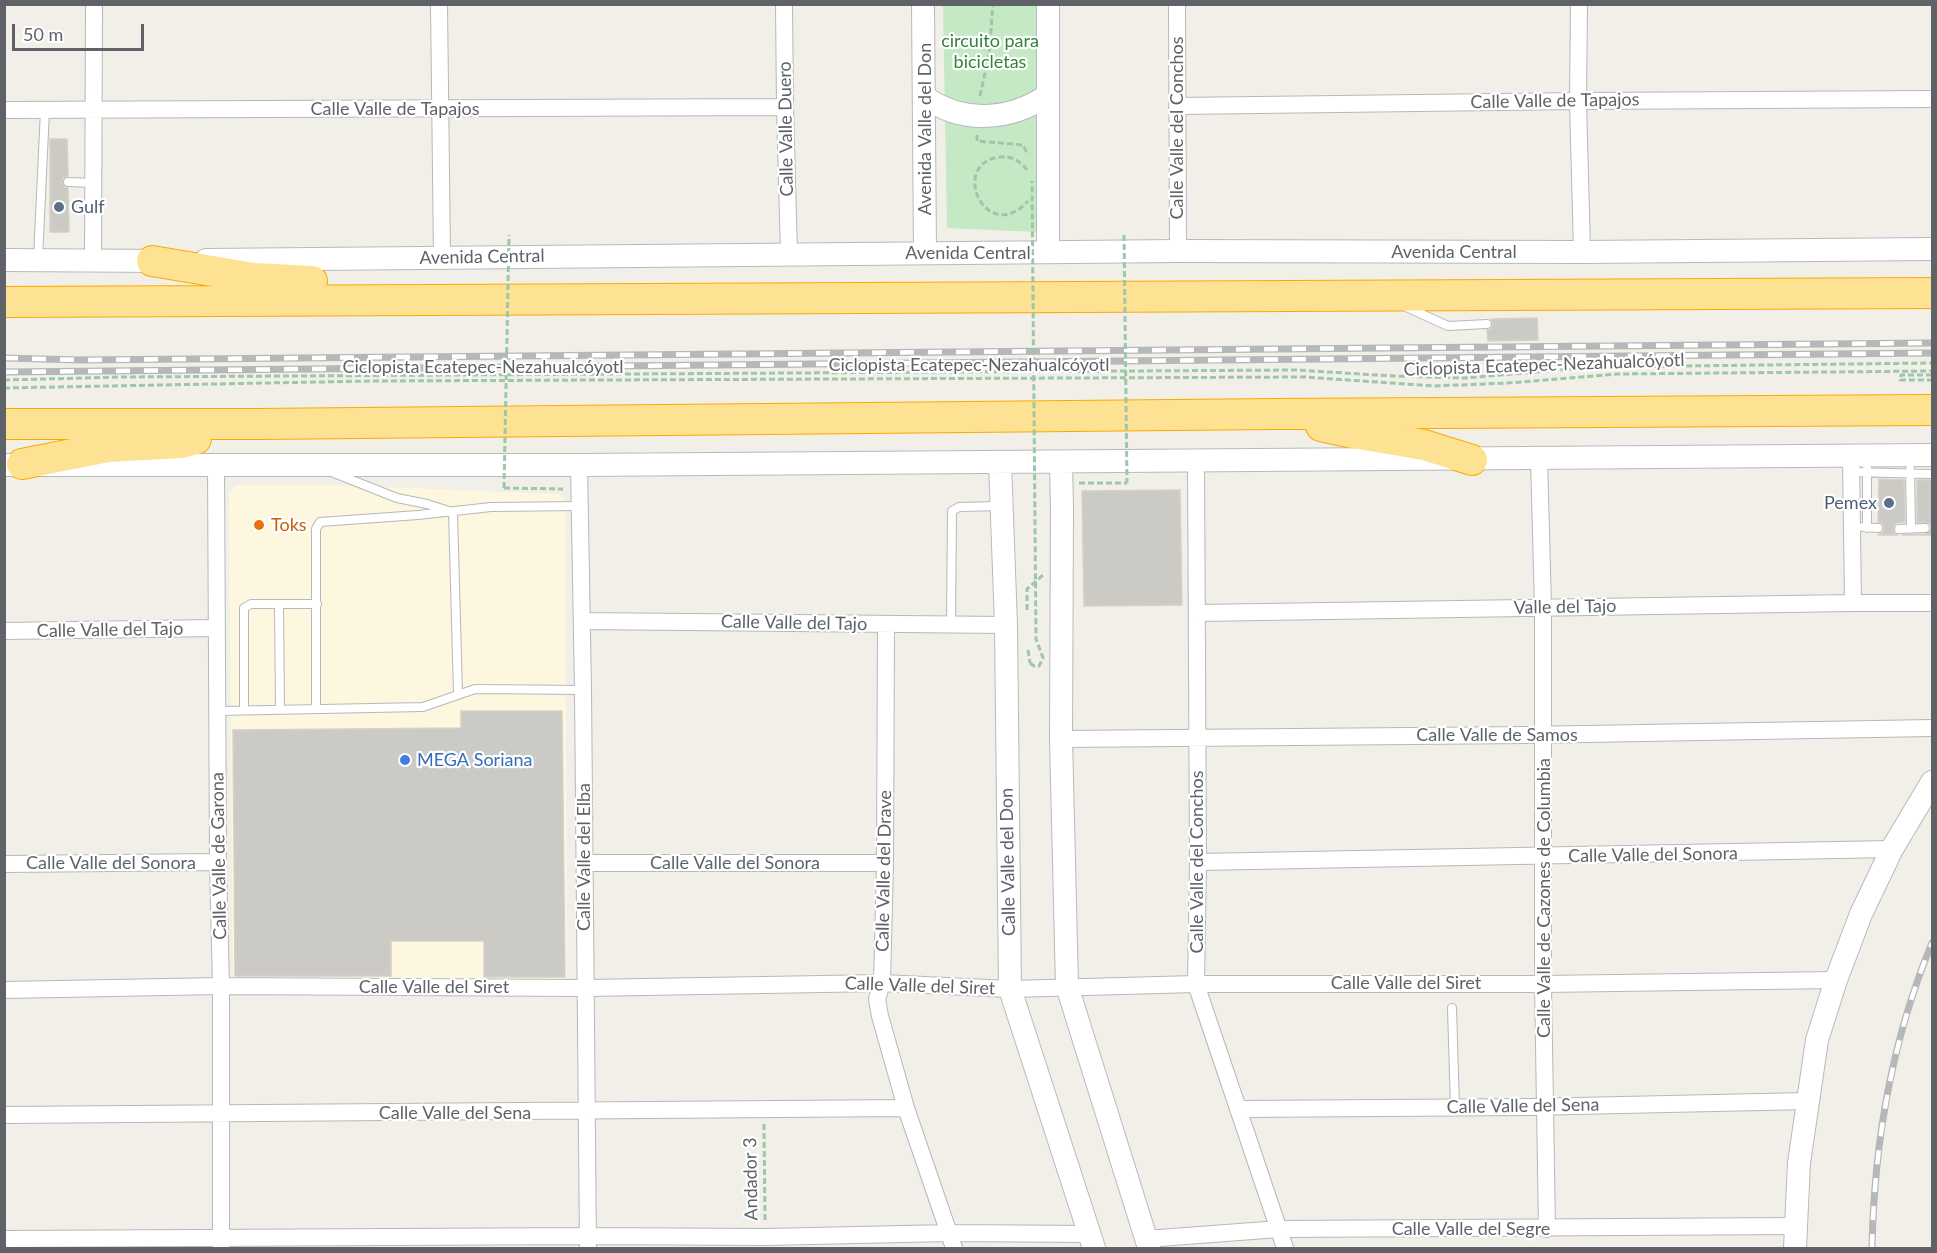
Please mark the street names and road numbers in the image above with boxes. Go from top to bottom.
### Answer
street label: Calle Valle del Conchos [1166,36,1188,220]
street label: Avenida Valle del Don [914,43,936,215]
street label: Calle Valle Duero [774,61,798,197]
street label: Calle Valle de Tapajos [1470,89,1640,113]
street label: Calle Valle de Tapajos [310,98,480,120]
street label: Avenida Central [1391,241,1517,263]
street label: Avenida Central [905,242,1031,264]
street label: Avenida Central [419,245,545,269]
street label: Ciclopista Ecatepec-Nezahualcóyotl [1403,349,1685,381]
street label: Ciclopista Ecatepec-Nezahualcóyotl [828,354,1110,376]
street label: Ciclopista Ecatepec-Nezahualcóyotl [342,356,624,378]
street label: Valle del Tajo [1513,595,1617,619]
street label: Calle Valle del Tajo [721,611,867,635]
street label: Calle Valle del Tajo [37,618,183,642]
street label: Calle Valle de Samos [1416,724,1578,746]
street label: Calle Valle de Cazones de Columbia [1533,758,1555,1038]
street label: Calle Valle del Conchos [1186,770,1208,954]
street label: Calle Valle de Garona [207,772,231,940]
street label: Calle Valle del Elba [573,783,595,931]
street label: Calle Valle del Don [996,788,1020,936]
street label: Calle Valle del Drave [872,790,896,952]
street label: Calle Valle del Sonora [1568,843,1738,867]
street label: Calle Valle del Sonora [26,852,196,874]
street label: Calle Valle del Sonora [650,852,820,874]
street label: Calle Valle del Siret [1331,972,1481,994]
street label: Calle Valle del Siret [844,973,996,999]
street label: Calle Valle del Siret [359,976,509,998]
street label: Calle Valle del Sena [1447,1094,1599,1118]
street label: Calle Valle del Sena [379,1102,531,1124]
street label: Andador 3 [739,1137,763,1221]
street label: Calle Valle del Segre [1392,1218,1550,1240]

